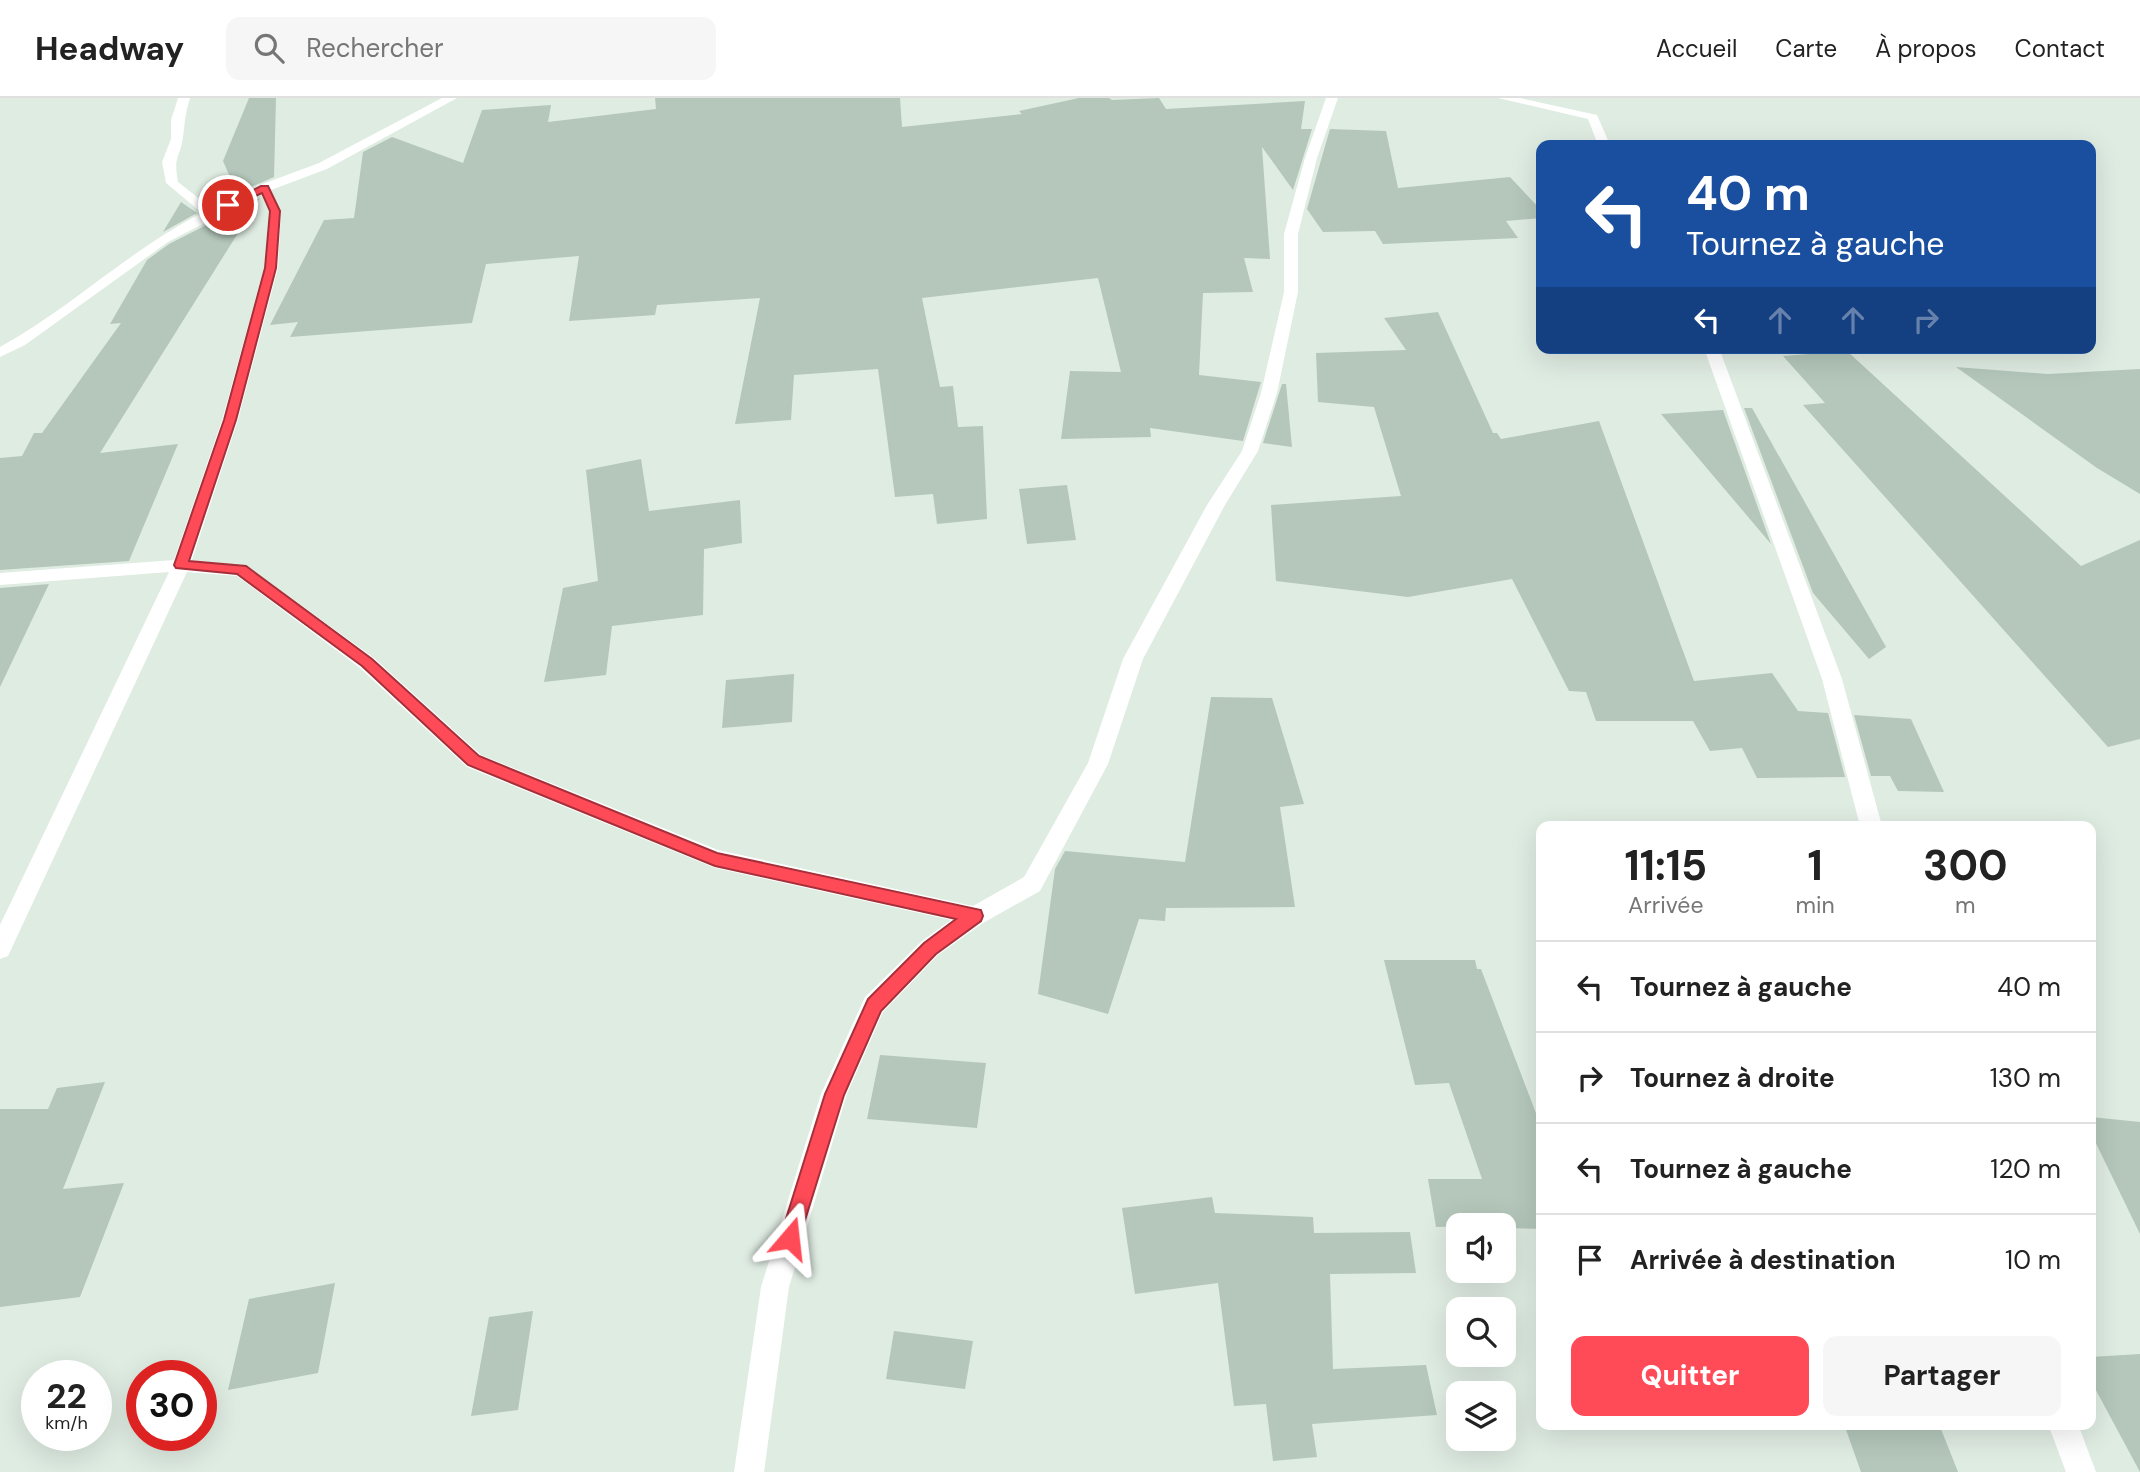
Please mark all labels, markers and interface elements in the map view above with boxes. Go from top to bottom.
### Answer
search box [226,17,716,80]
text: Headway [35,27,184,70]
icon: search [250,29,288,67]
text: Rechercher [306,31,444,65]
text: Accueil [1656,33,1737,64]
text: Carte [1775,33,1837,64]
text: À propos [1875,33,1977,64]
text: Contact [2015,33,2105,64]
text: 40 m [1686,161,1810,225]
icon: left [1571,168,1662,259]
pin [198,175,258,235]
icon: arrive [209,186,247,224]
text: Tournez à gauche [1686,223,1944,265]
icon: left [1688,301,1726,339]
icon: ahead [1761,301,1799,339]
icon: ahead [1834,301,1872,339]
icon: right [1907,301,1945,339]
text: 11:15 [1624,838,1707,893]
text: 1 [1807,838,1823,893]
text: 300 [1923,838,2008,893]
text: Arrivée [1628,890,1703,920]
text: min [1795,890,1835,920]
text: m [1955,890,1976,920]
icon: left [1571,968,1609,1006]
text: Tournez à gauche [1630,970,1852,1004]
text: 40 m [1997,970,2061,1004]
icon: right [1571,1059,1609,1097]
text: Tournez à droite [1630,1061,1835,1095]
text: 130 m [1990,1061,2061,1095]
icon: left [1571,1150,1609,1188]
text: Tournez à gauche [1630,1152,1852,1186]
text: 120 m [1990,1152,2061,1186]
position arrow [753,1201,827,1275]
map controls [1446,1213,1516,1451]
button: sound [1446,1213,1516,1283]
icon: arrive [1571,1241,1609,1279]
text: Arrivée à destination [1630,1243,1896,1277]
text: 10 m [2005,1243,2061,1277]
button: search [1446,1297,1516,1367]
button: Quitter [1571,1336,1809,1416]
button: Partager [1823,1336,2061,1416]
speed limit sign: 30 [126,1360,217,1451]
text: 22 [46,1373,87,1419]
button: layers [1446,1381,1516,1451]
text: km/h [45,1411,88,1435]

